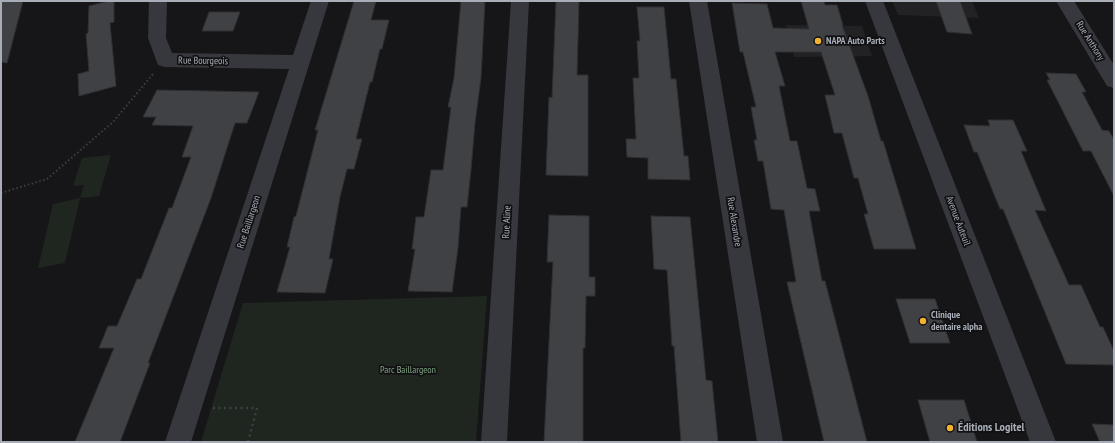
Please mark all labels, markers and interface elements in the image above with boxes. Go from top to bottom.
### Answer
street label: Rue Anthony [1073,19,1107,63]
place label: NAPA Auto Parts [826,35,885,47]
marker: NAPA Auto Parts [813,36,823,46]
street label: Rue Bourgeois [178,55,228,67]
street label: Rue Baillargeon [235,194,263,250]
street label: Avenue Auteuil [943,195,973,247]
street label: Rue Alexandre [724,196,744,248]
street label: Rue Aline [500,205,514,239]
place label: Clinique dentaire alpha [931,309,982,332]
marker: Clinique dentaire alpha [918,316,928,326]
park label: Parc Baillargeon [380,364,436,376]
place label: Éditions Logitel [958,421,1024,435]
marker: Éditions Logitel [945,423,955,433]

